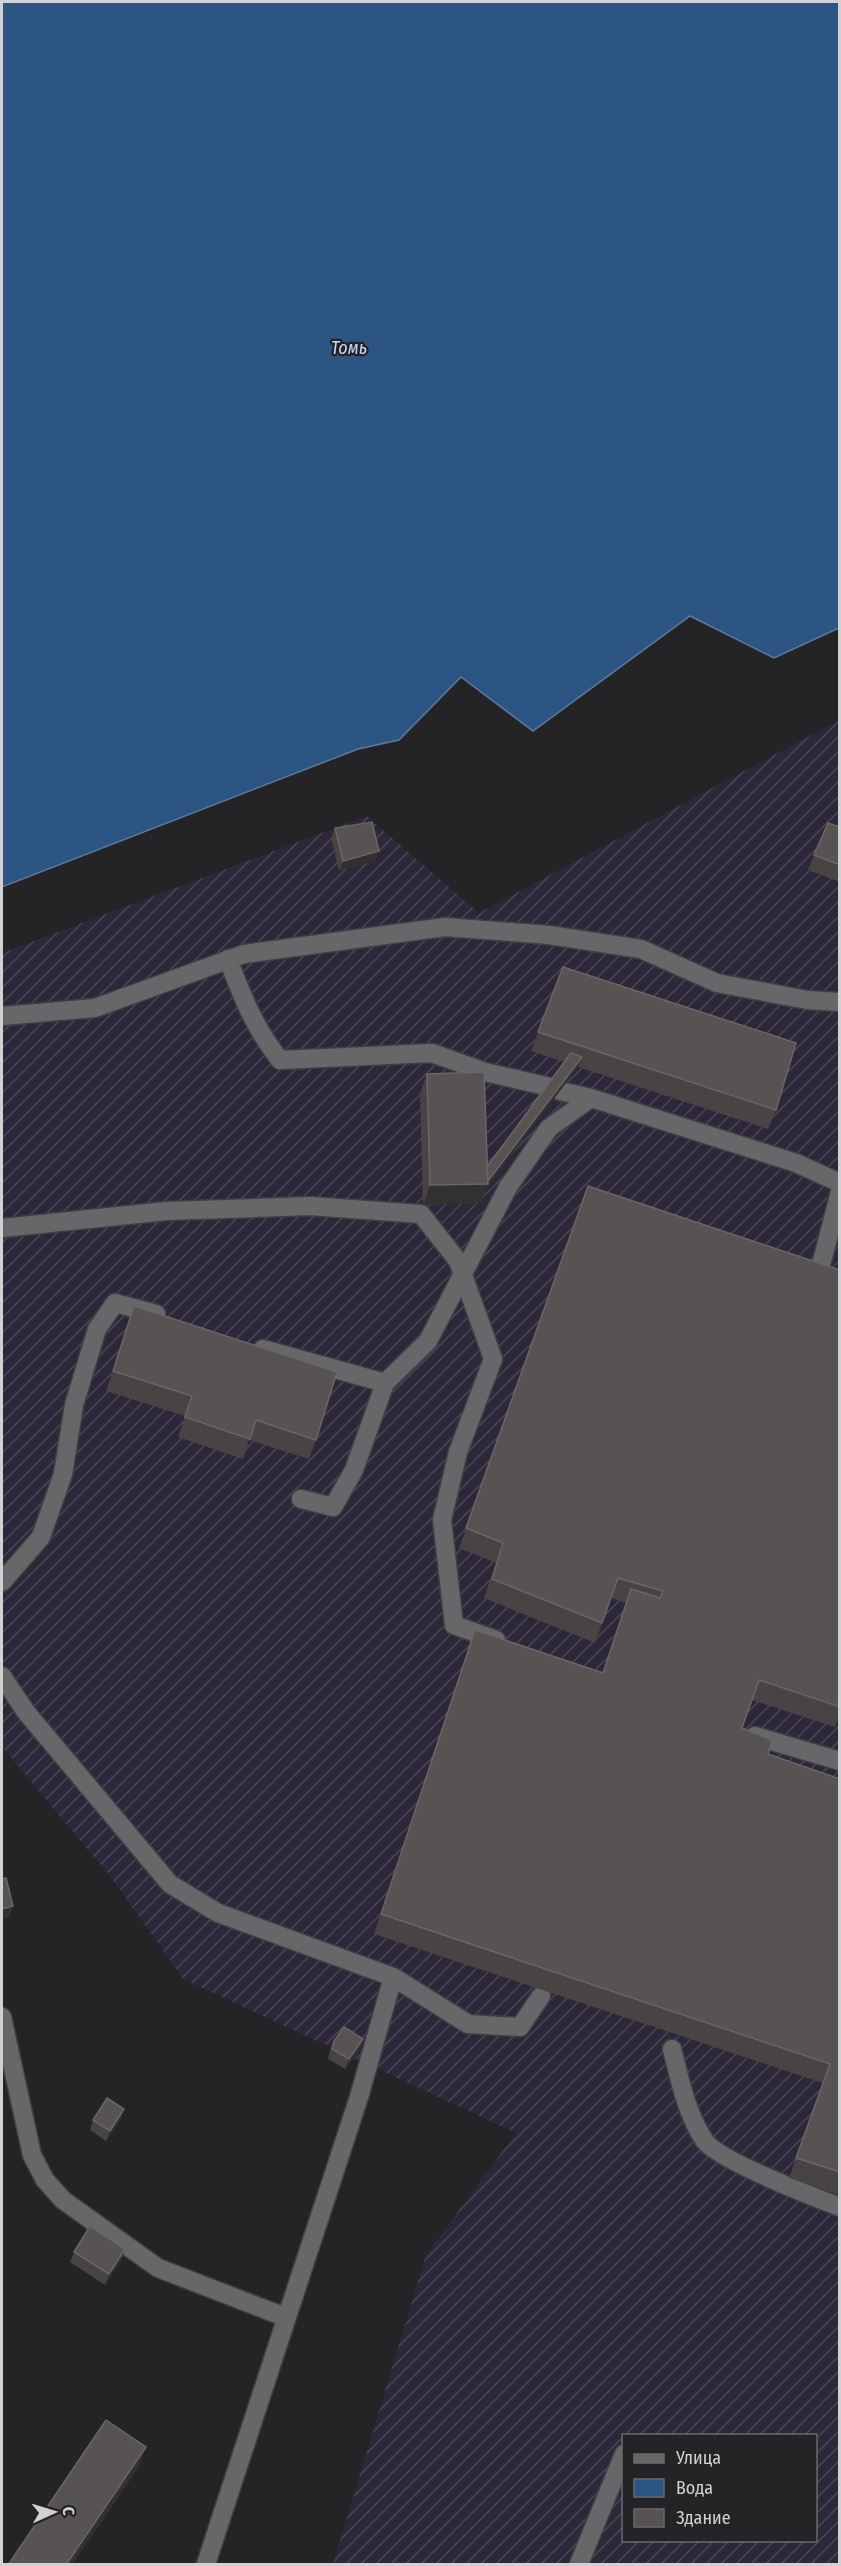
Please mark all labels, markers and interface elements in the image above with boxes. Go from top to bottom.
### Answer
water label: Томь [331,337,367,359]
legend [622,2434,817,2542]
text: Улица [675,2447,721,2469]
text: Вода [676,2477,713,2499]
north arrow [24,2482,84,2542]
text: С [59,2506,78,2516]
text: Здание [676,2507,731,2529]

